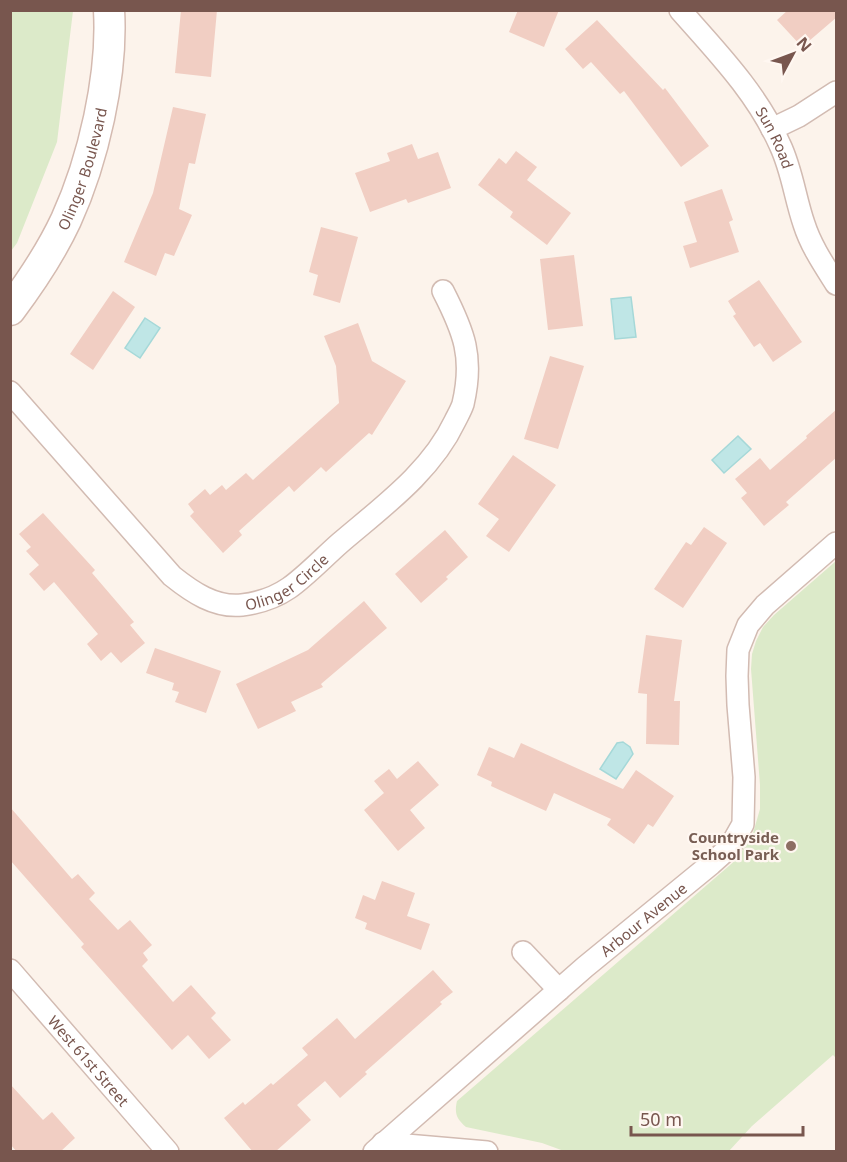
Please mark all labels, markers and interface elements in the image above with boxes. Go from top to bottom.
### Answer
north arrow [763,24,823,84]
text: N [792,32,817,56]
street label: Sun Road [751,103,798,171]
street label: Olinger Boulevard [53,106,111,233]
street label: Olinger Circle [243,549,332,614]
place label: Countryside School Park [688,827,780,864]
marker: Countryside School Park [784,839,798,853]
street label: Arbour Avenue [596,878,691,961]
street label: West 61st Street [44,1011,134,1111]
scale bar [631,1099,804,1137]
text: 50 m [640,1107,682,1131]

